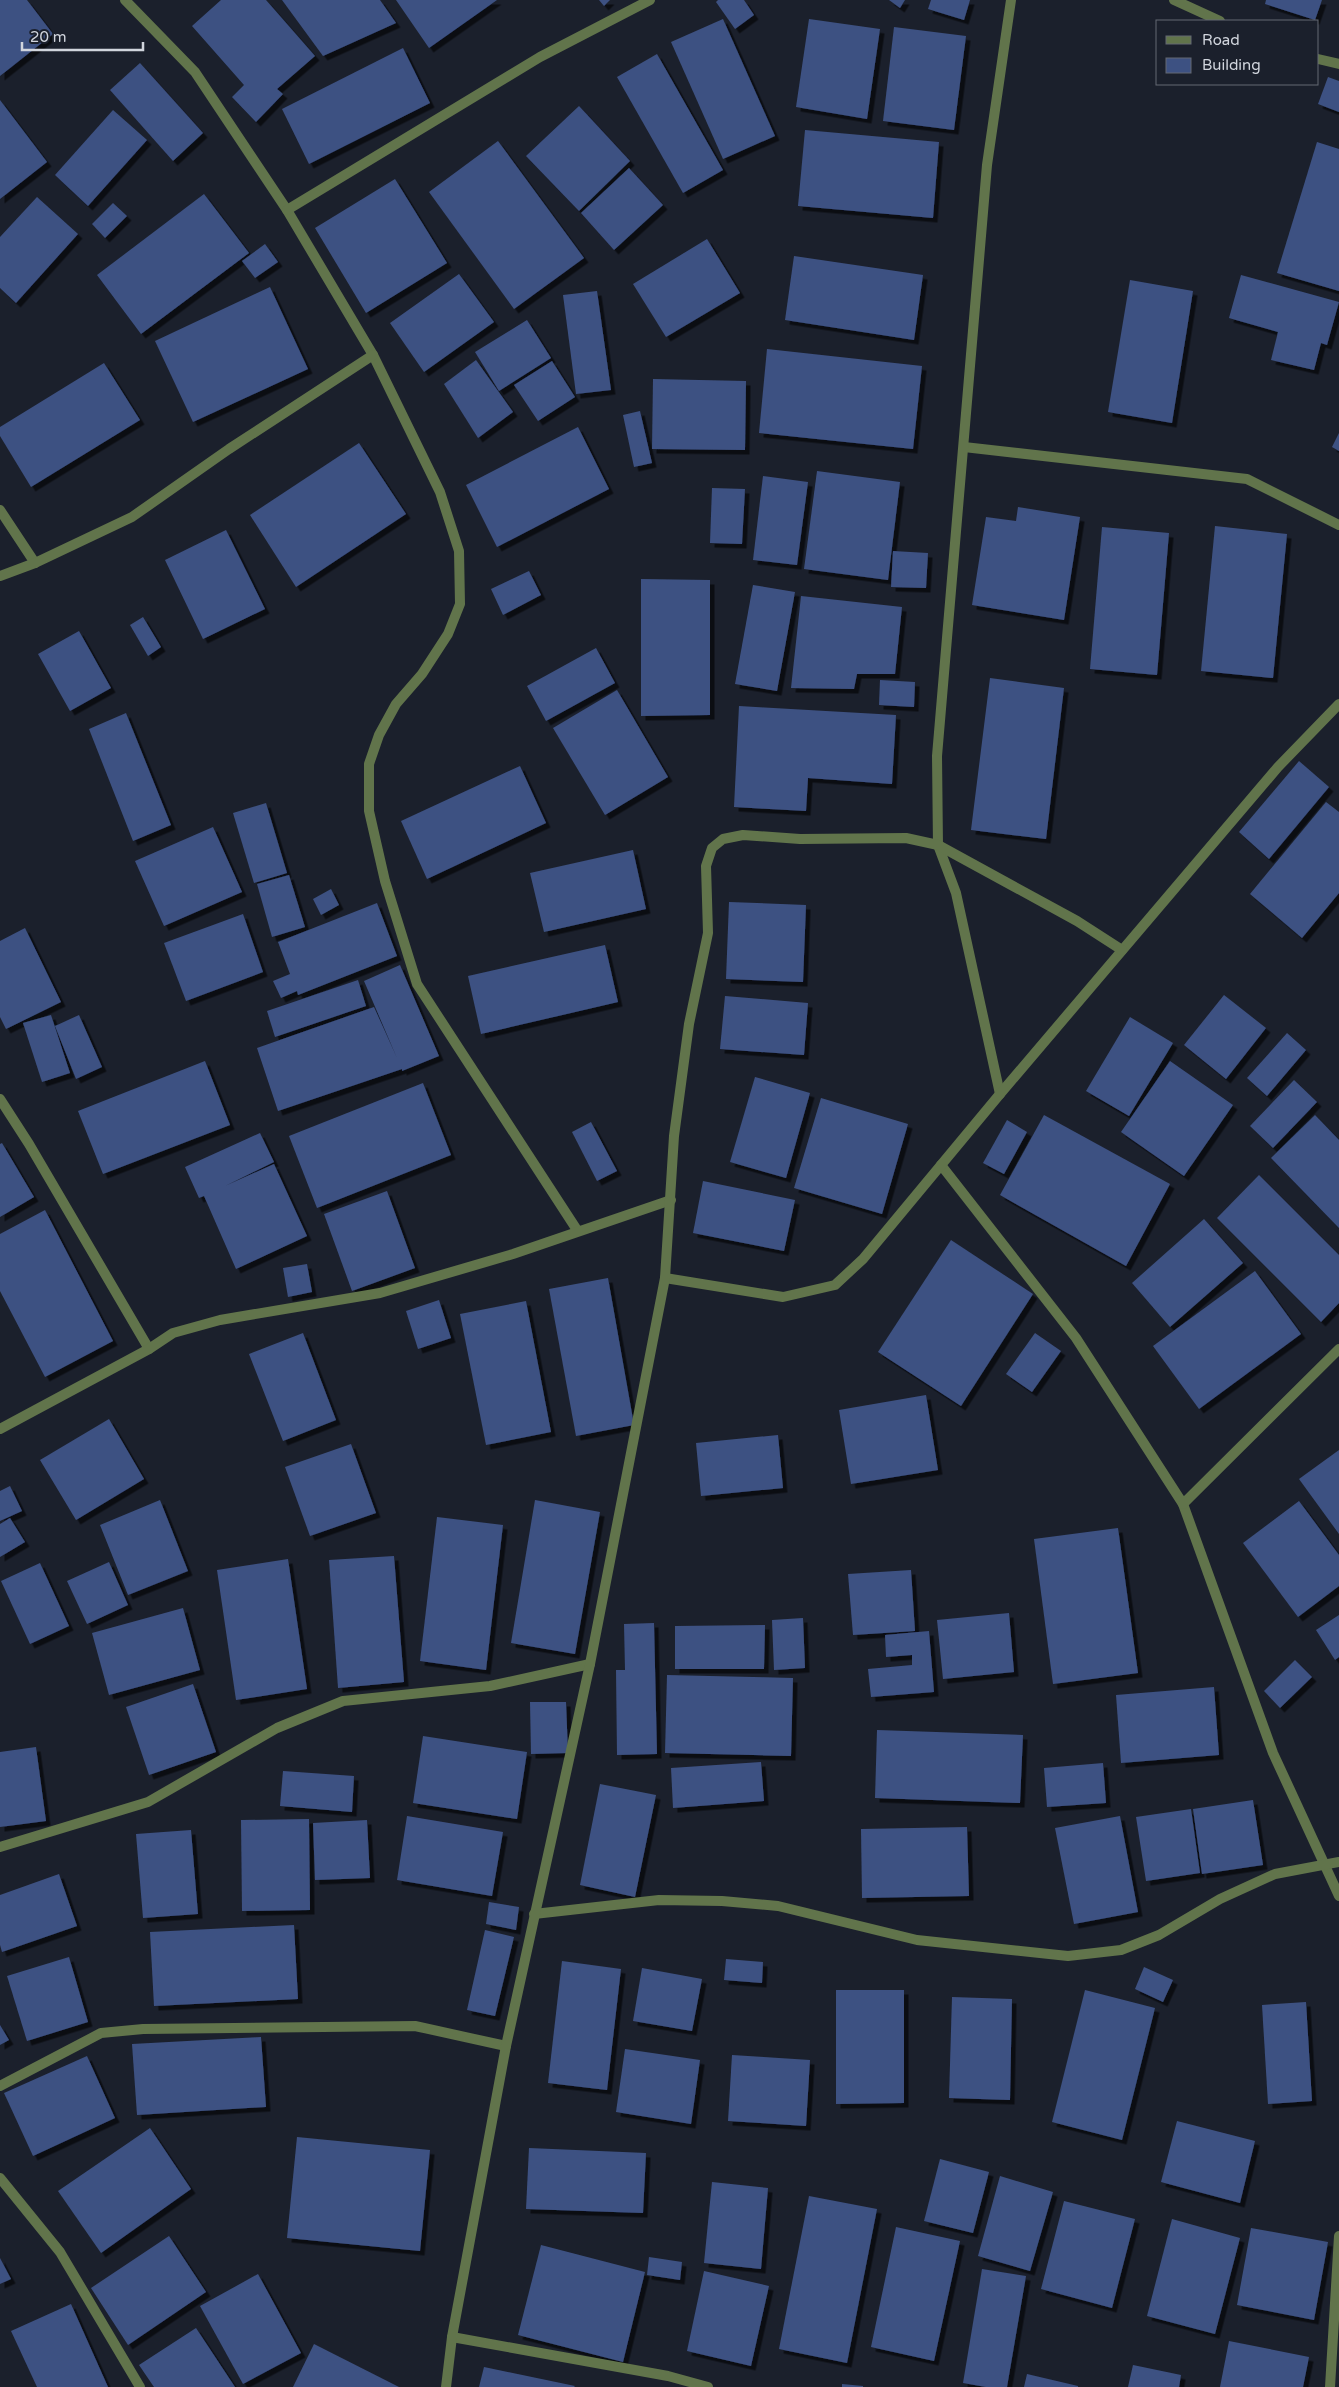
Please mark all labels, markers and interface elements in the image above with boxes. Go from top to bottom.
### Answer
scale bar [22,20,144,52]
legend [1156,20,1319,85]
text: 20 m [30,28,67,46]
text: Road [1202,31,1240,49]
text: Building [1202,56,1261,74]

